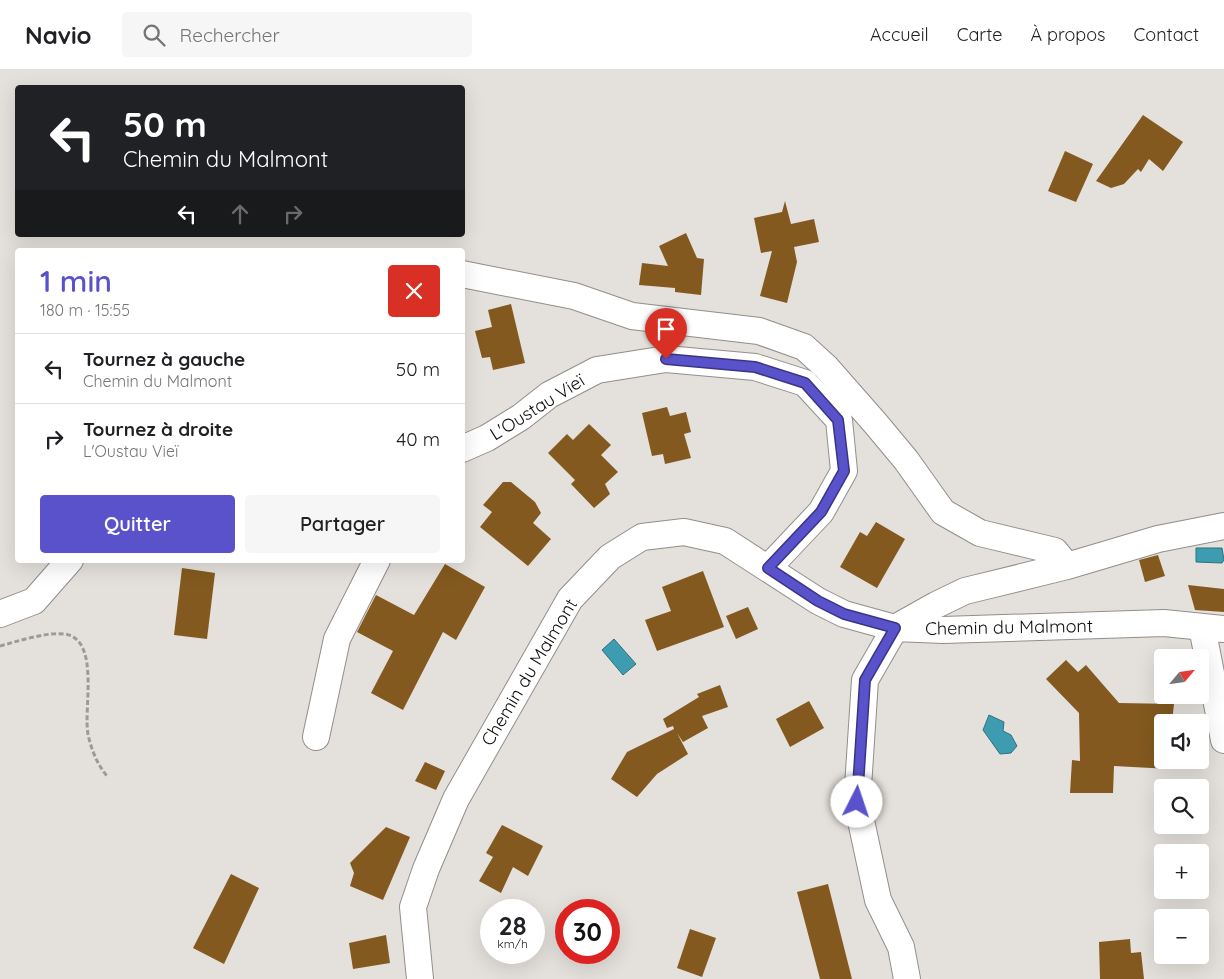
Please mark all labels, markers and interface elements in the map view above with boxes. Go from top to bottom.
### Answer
search box [122,12,472,57]
text: Navio [25,20,92,50]
icon: search [140,21,168,49]
text: Rechercher [180,23,280,47]
text: Accueil [870,23,929,46]
text: Carte [957,23,1002,46]
text: À propos [1030,23,1106,46]
text: Contact [1134,23,1199,46]
text: 50 m [123,102,207,146]
icon: left [40,105,105,170]
text: Chemin du Malmont [123,145,328,173]
icon: left [173,200,201,228]
icon: ahead [226,200,254,228]
icon: right [279,200,307,228]
text: 1 min [40,262,112,300]
button: close [388,265,440,317]
text: 180 m · 15:55 [40,300,130,320]
pin [645,308,687,359]
icon: arrive [652,315,680,343]
text: Tournez à gauche [83,347,245,371]
icon: left [40,355,68,383]
text: 50 m [396,357,440,381]
street label: L'Oustau Vieï [485,368,590,445]
text: Chemin du Malmont [83,371,232,391]
text: Tournez à droite [83,417,233,441]
icon: right [40,425,68,453]
text: 40 m [396,427,440,451]
text: L'Oustau Vieï [83,441,178,461]
button: Quitter [40,495,235,553]
button: Partager [245,495,440,553]
street label: Chemin du Malmont [476,594,582,750]
street label: Chemin du Malmont [925,614,1093,640]
north arrow [1154,649,1209,704]
map controls [1154,649,1209,964]
button: sound [1154,714,1209,769]
position arrow [830,775,882,827]
button: search [1154,779,1209,834]
button: + [1154,844,1209,899]
speed limit sign: 30 [555,899,620,964]
button: − [1154,909,1209,964]
text: 28 [499,910,526,941]
text: km/h [497,936,528,951]

